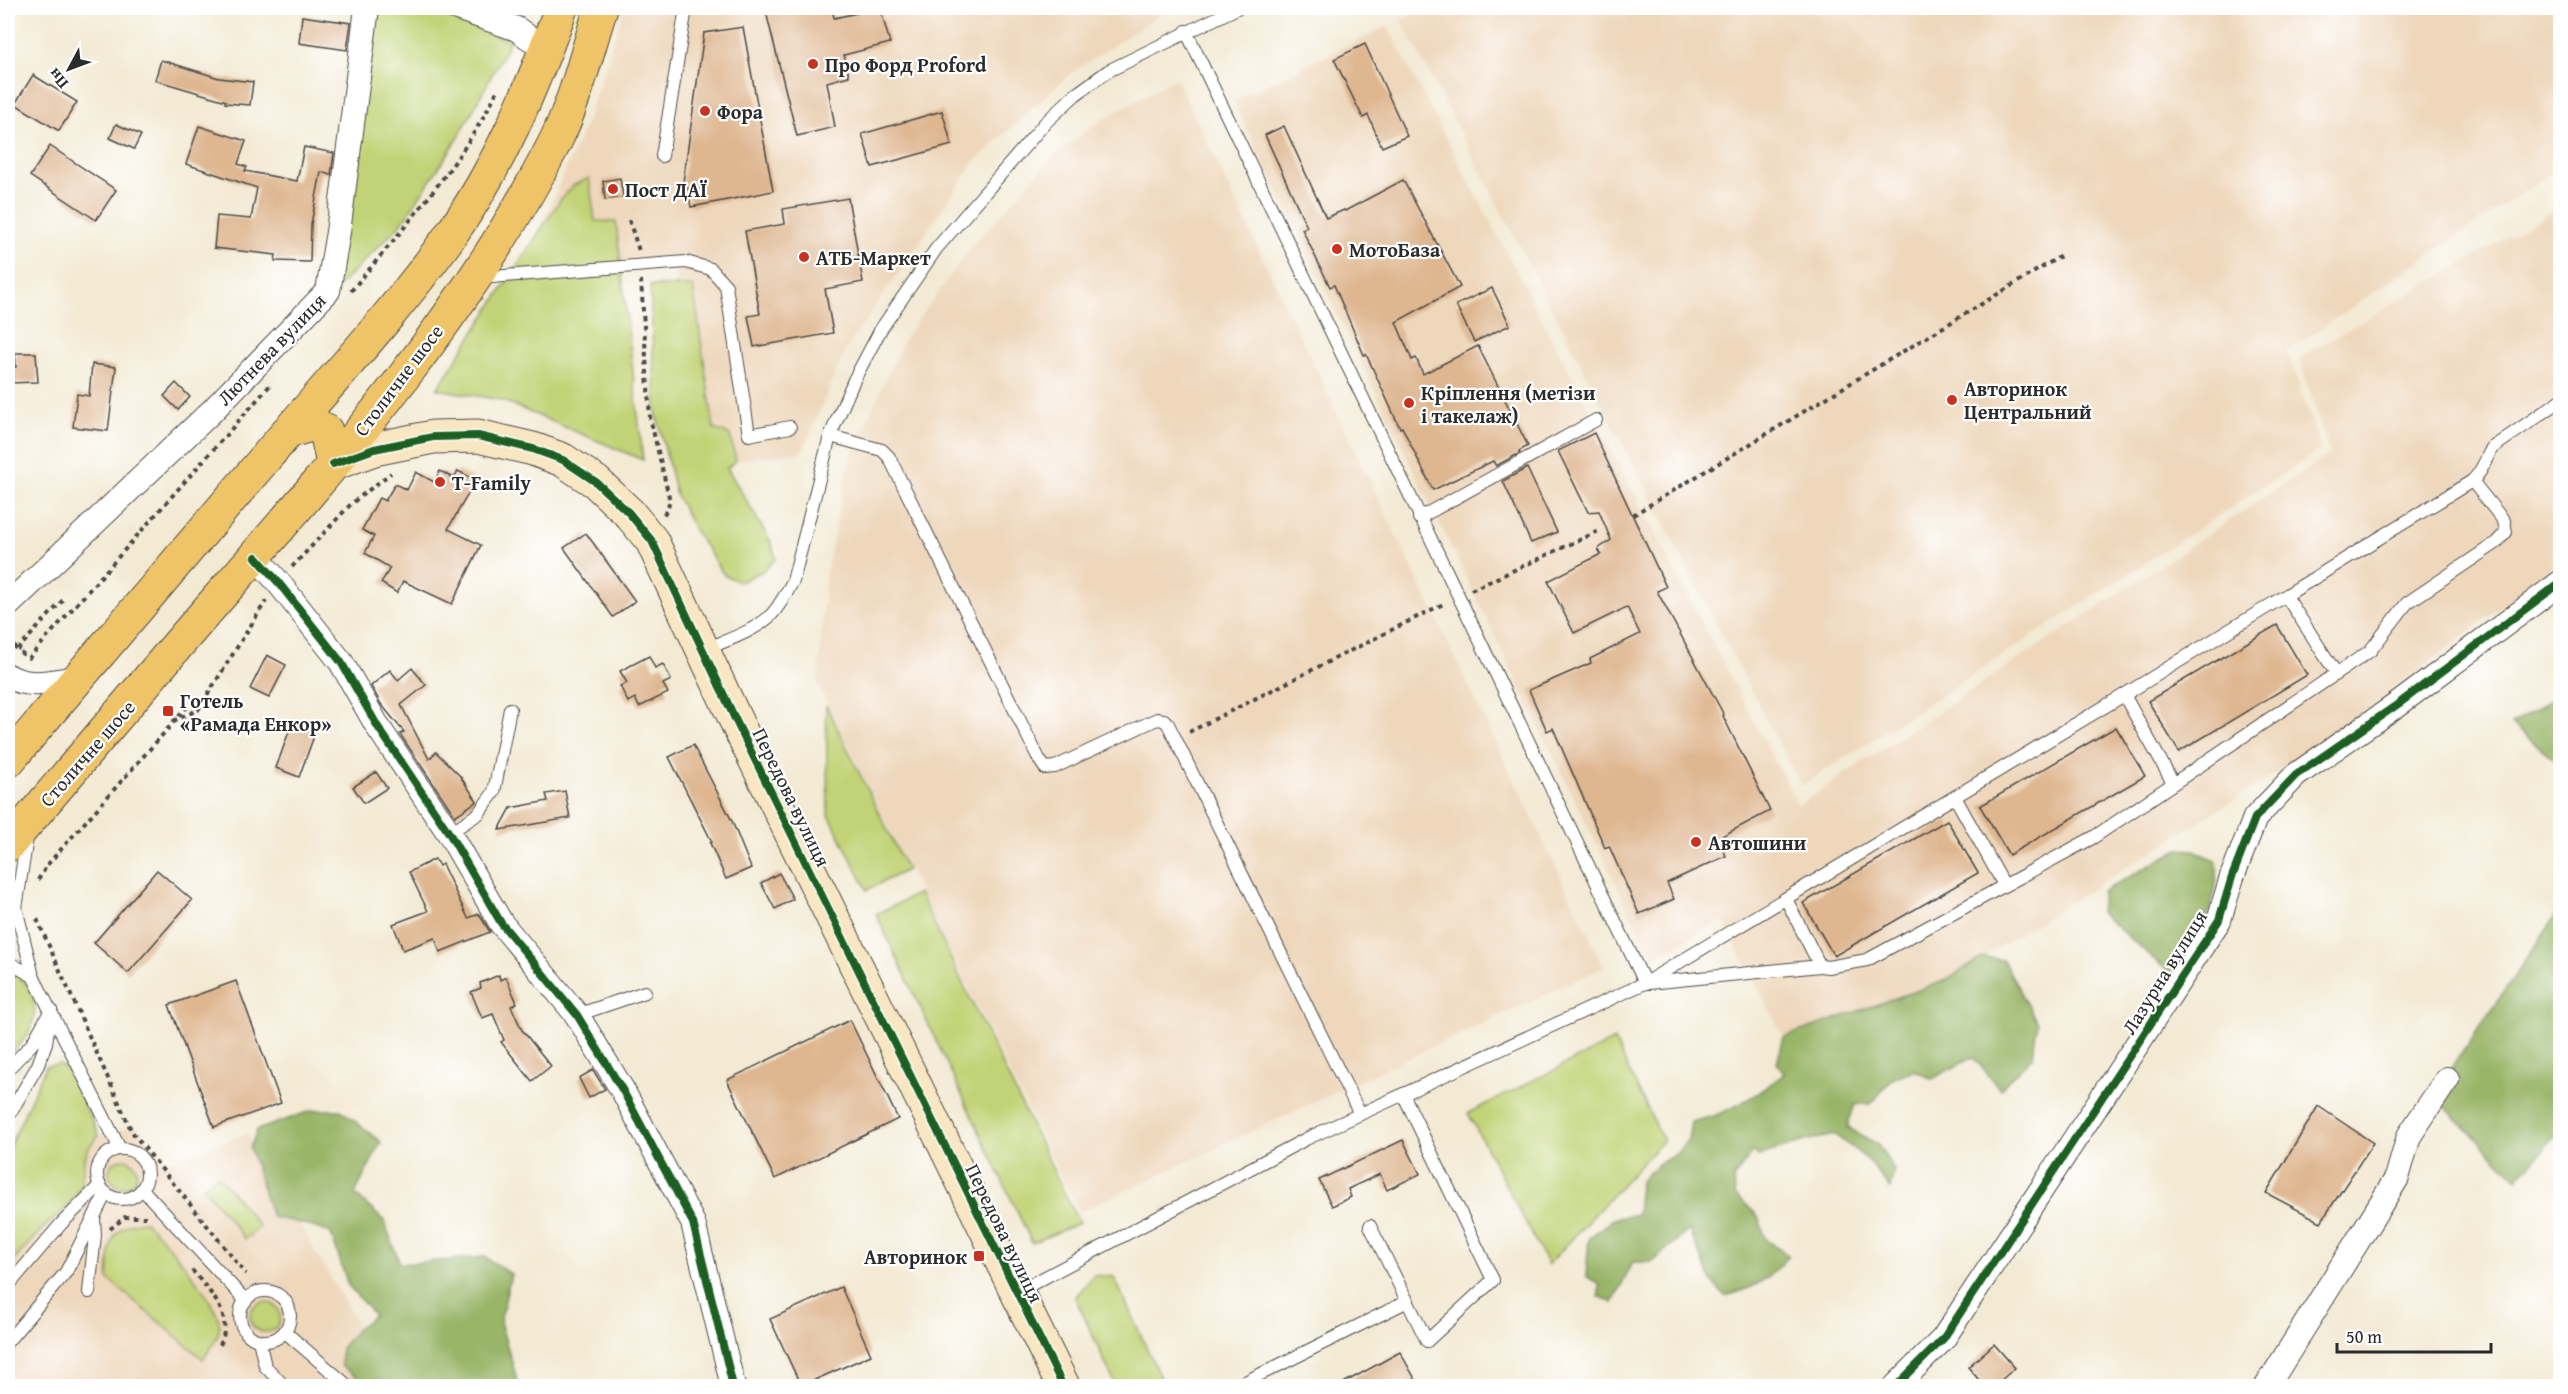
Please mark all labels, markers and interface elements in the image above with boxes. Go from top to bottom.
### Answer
north arrow [39,39,99,99]
place label: Про Форд Proford [825,50,987,79]
marker: Про Форд Proford [806,57,820,71]
text: Пн [42,63,73,94]
place label: Фора [717,97,764,126]
marker: Фора [698,104,712,118]
place label: Пост ДАЇ [625,175,707,204]
marker: Пост ДАЇ [606,182,620,196]
place label: МотоБаза [1349,235,1441,264]
marker: МотоБаза [1330,242,1344,256]
place label: АТБ-Маркет [816,243,931,272]
marker: АТБ-Маркет [797,250,811,264]
street label: Лютнева вулиця [210,286,332,412]
street label: Столичне шосе [346,318,450,442]
place label: Авторинок Центральний [1964,374,2092,426]
place label: Кріплення (метізи і такелаж) [1421,378,1596,430]
marker: Авторинок Центральний [1945,393,1959,407]
marker: Кріплення (метізи і такелаж) [1402,396,1416,410]
place label: T-Family [452,468,531,497]
marker: T-Family [433,475,447,489]
place label: Готель «Рамада Енкор» [180,686,332,738]
street label: Столичне шосе [32,693,142,813]
marker: Готель «Рамада Енкор» [161,704,175,718]
street label: Передова вулиця [746,723,838,871]
place label: Автошини [1708,828,1807,857]
marker: Автошини [1689,835,1703,849]
street label: Лазурна вулиця [2114,904,2214,1040]
street label: Передова вулиця [959,1159,1051,1307]
place label: Авторинок [864,1242,968,1271]
marker: Авторинок [972,1249,986,1263]
scale bar [2337,1316,2492,1354]
text: 50 m [2346,1323,2382,1350]

